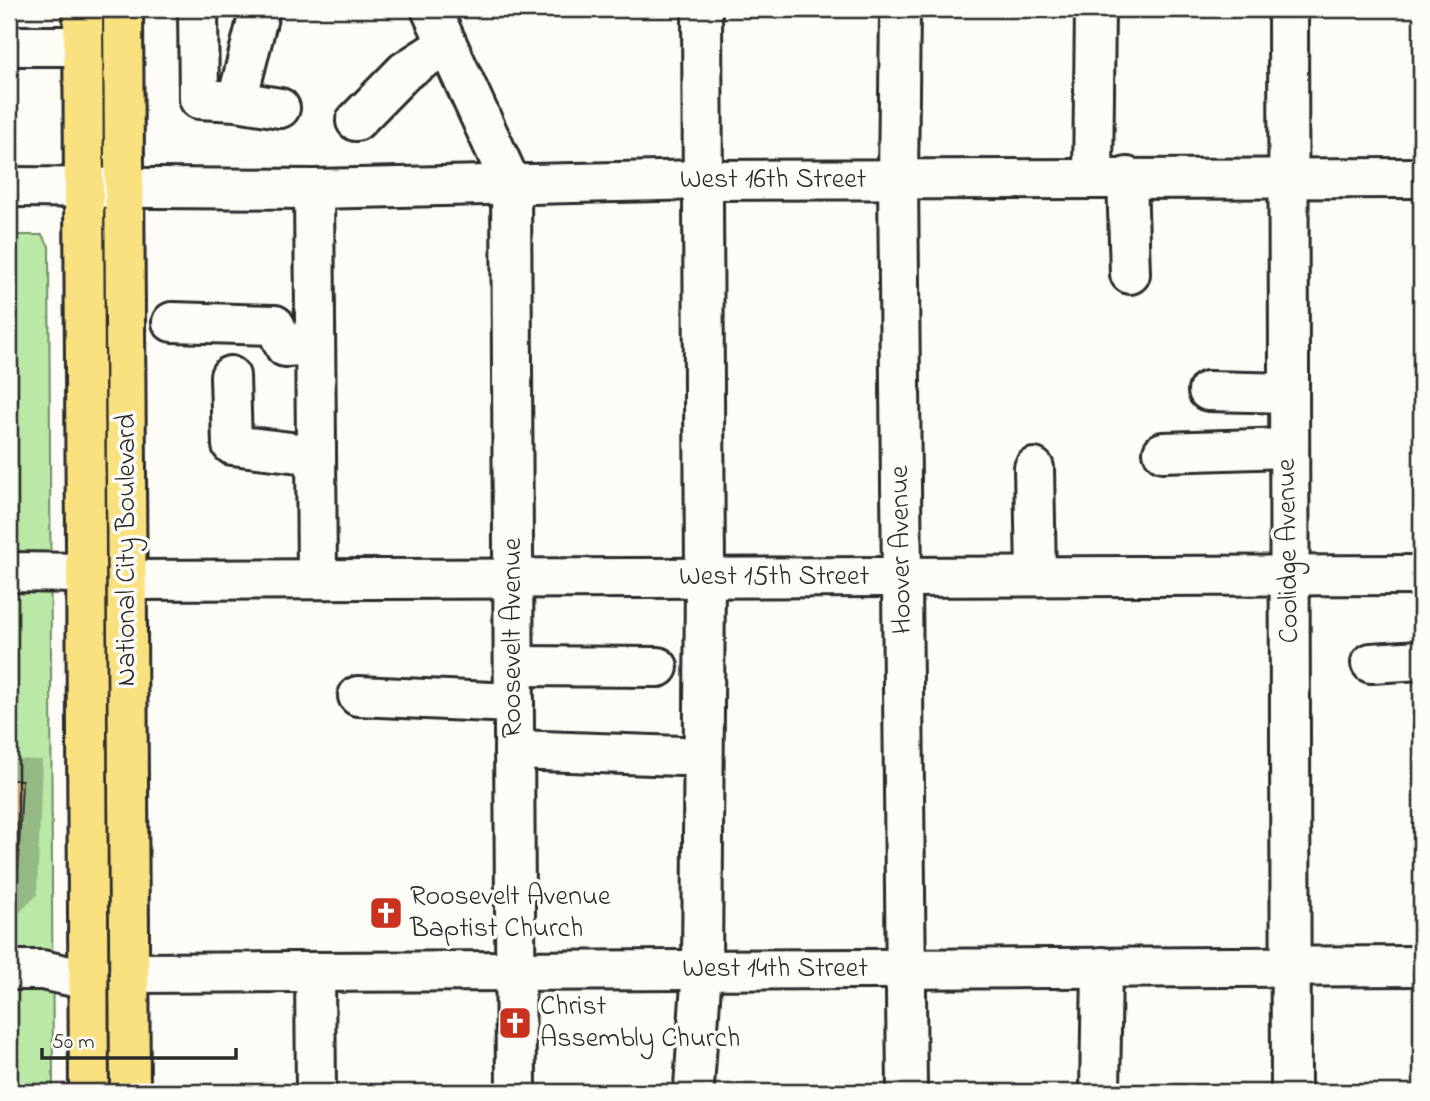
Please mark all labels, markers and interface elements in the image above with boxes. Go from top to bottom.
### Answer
street label: West 16th Street [680,160,866,201]
street label: National City Boulevard [107,413,148,686]
street label: Coolidge Avenue [1267,458,1311,644]
street label: Hoover Avenue [880,465,924,635]
street label: Roosevelt Avenue [493,537,534,738]
street label: West 15th Street [679,557,869,598]
place label: Roosevelt Avenue Baptist Church [409,877,611,950]
church icon: Roosevelt Avenue Baptist Church [367,894,405,932]
street label: West 14th Street [682,949,868,990]
place label: Christ Assembly Church [540,987,740,1060]
church icon: Christ Assembly Church [496,1004,534,1042]
scale bar [42,1017,236,1061]
text: 50 m [52,1028,95,1058]

